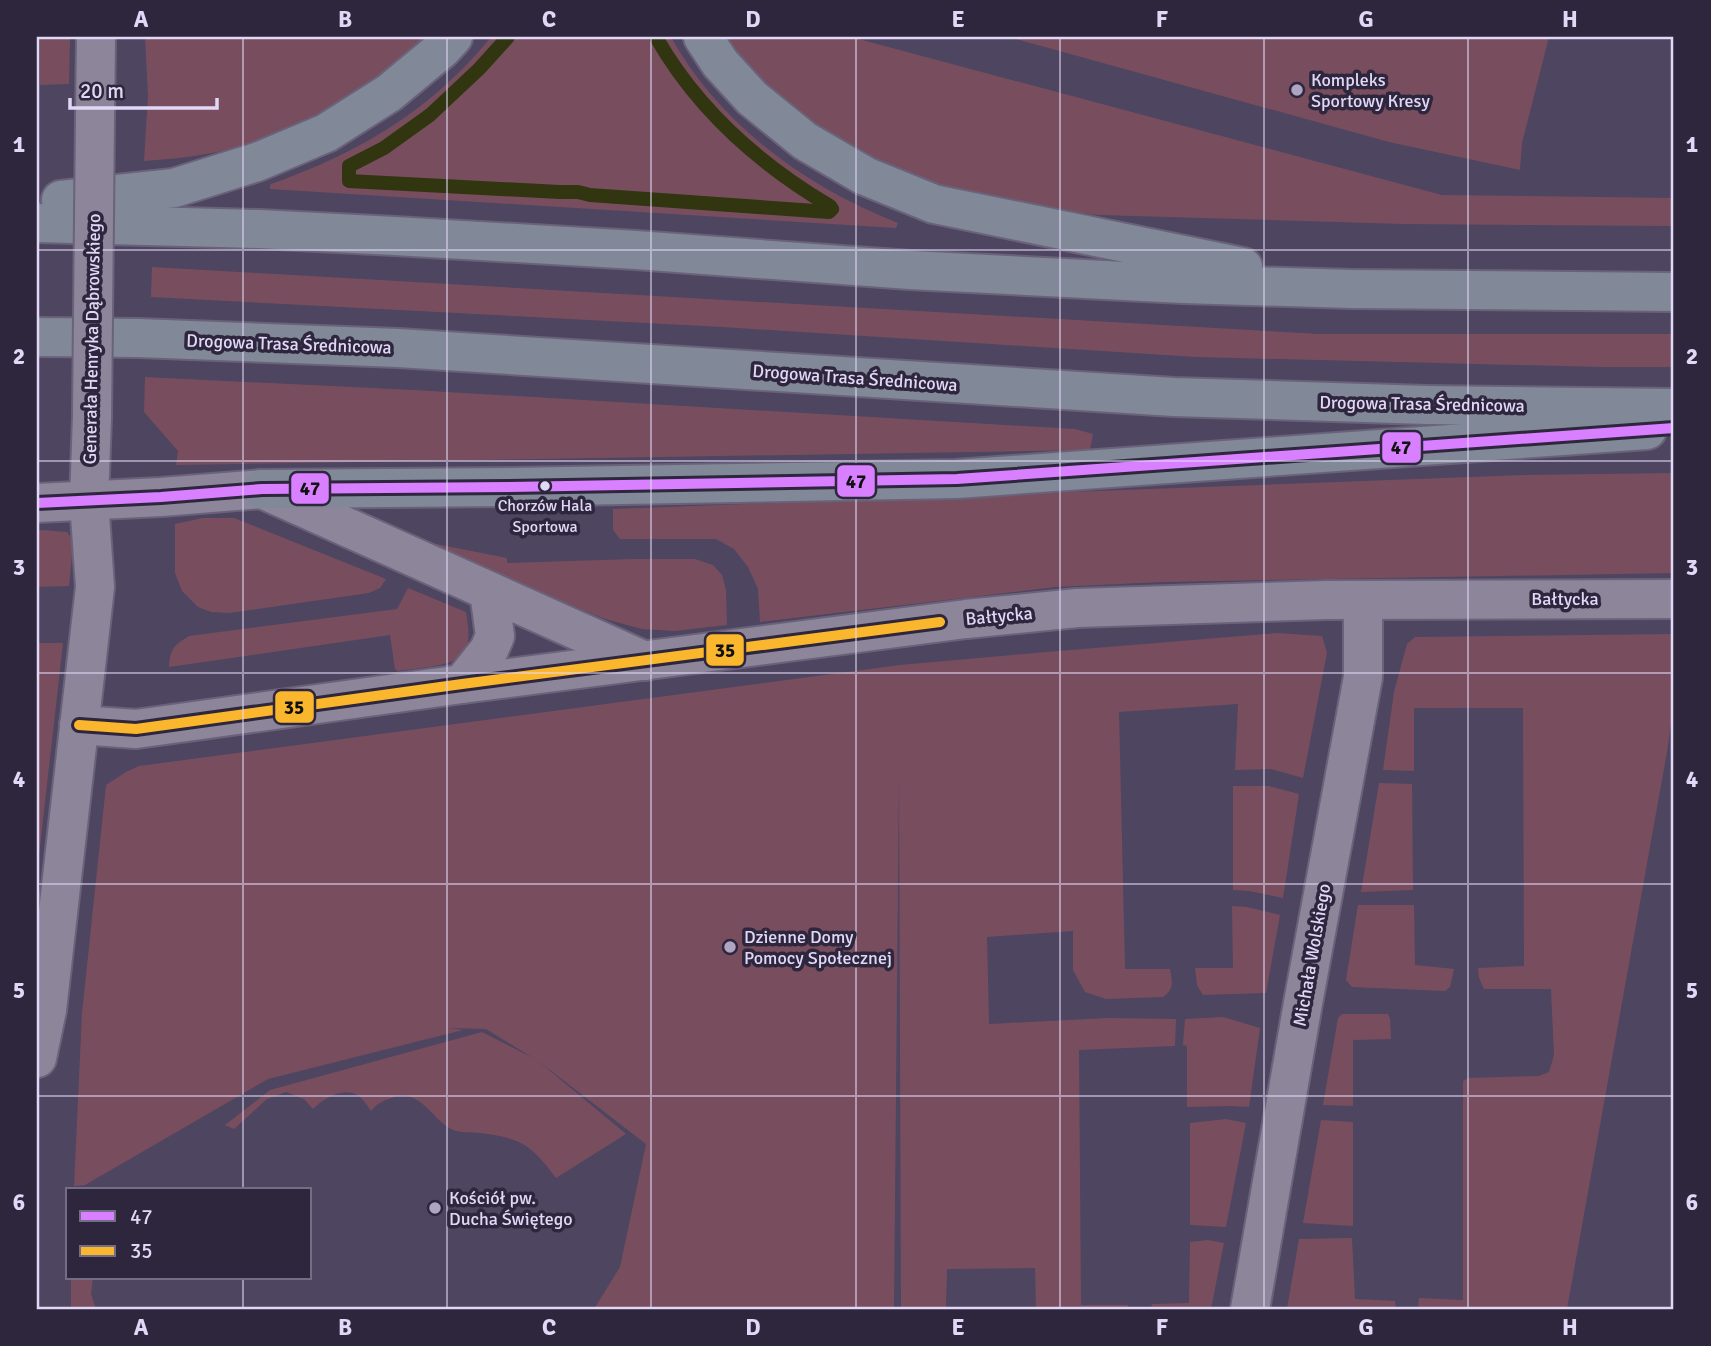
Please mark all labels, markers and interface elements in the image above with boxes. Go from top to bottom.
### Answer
text: A [134,5,149,34]
text: B [338,5,352,34]
text: C [542,5,556,34]
text: D [745,5,761,34]
text: E [951,5,965,34]
text: F [1156,5,1168,34]
text: G [1358,5,1374,34]
text: H [1562,5,1578,34]
scale bar [70,66,217,110]
place label: Kompleks Sportowy Kresy [1311,69,1430,112]
text: 20 m [80,78,124,104]
marker: Kompleks Sportowy Kresy [1289,82,1305,98]
text: 1 [13,130,25,159]
text: 1 [1686,130,1698,159]
street label: Generała Henryka Dąbrowskiego [79,213,105,465]
street label: Drogowa Trasa Średnicowa [186,329,392,359]
text: 2 [13,342,25,371]
text: 2 [1686,342,1698,371]
street label: Drogowa Trasa Średnicowa [752,360,958,396]
street label: Drogowa Trasa Średnicowa [1319,391,1525,417]
line badge: 47 [1381,431,1422,464]
text: 47 [1391,436,1411,460]
line badge: 47 [836,464,876,498]
text: 47 [846,470,866,494]
line badge: 47 [290,472,330,505]
text: 47 [300,477,320,501]
marker: Chorzów Hala Sportowa [538,479,552,493]
place label: Chorzów Hala Sportowa [498,496,592,537]
text: 3 [13,553,25,582]
text: 3 [1686,553,1698,582]
street label: Bałtycka [1531,588,1599,610]
street label: Bałtycka [964,602,1034,630]
line badge: 35 [705,633,745,667]
text: 35 [715,639,735,663]
line badge: 35 [274,690,315,724]
text: 35 [284,696,304,720]
text: 4 [13,765,25,794]
text: 4 [1686,765,1698,794]
street label: Michała Wolskiego [1289,882,1335,1028]
place label: Dzienne Domy Pomocy Społecznej [744,926,892,969]
marker: Dzienne Domy Pomocy Społecznej [722,939,738,955]
text: 5 [13,976,25,1005]
text: 5 [1686,976,1698,1005]
place label: Kościół pw. Ducha Świętego [449,1187,573,1230]
text: 6 [13,1188,25,1217]
legend [66,1188,312,1280]
text: 6 [1686,1188,1698,1217]
marker: Kościół pw. Ducha Świętego [427,1200,443,1216]
text: 47 [130,1204,153,1230]
text: 35 [130,1238,153,1264]
text: A [134,1313,149,1342]
text: B [338,1313,352,1342]
text: C [542,1313,556,1342]
text: D [745,1313,761,1342]
text: E [951,1313,965,1342]
text: F [1156,1313,1168,1342]
text: G [1358,1313,1374,1342]
text: H [1562,1313,1578,1342]

